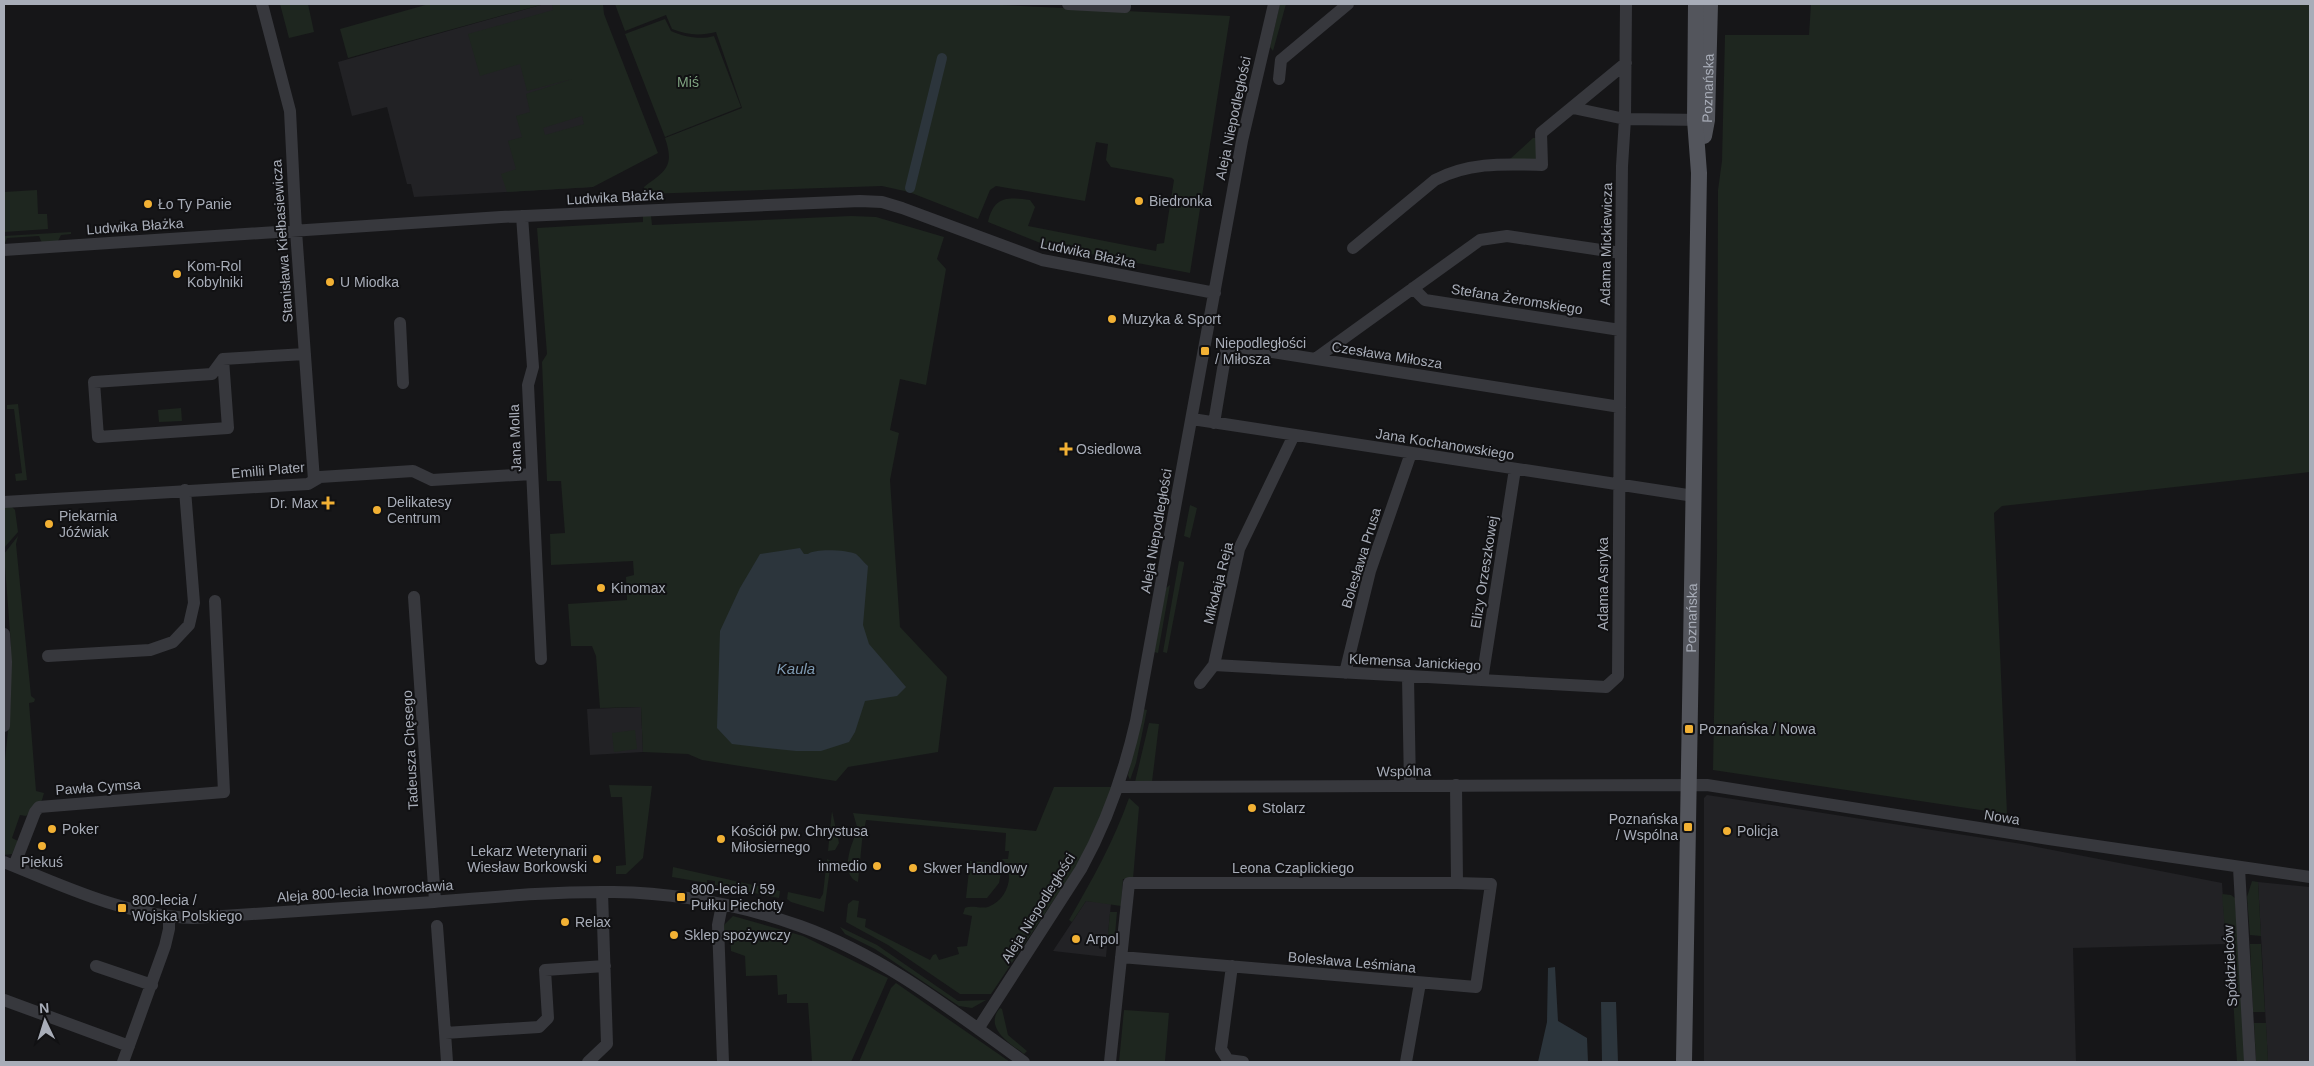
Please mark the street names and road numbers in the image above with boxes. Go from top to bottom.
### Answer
street label: Poznańska [1699,53,1717,123]
street label: Aleja Niepodległości [1212,55,1254,181]
street label: Stanisława Kiełbasiewicza [268,159,296,323]
street label: Adama Mickiewicza [1597,182,1615,306]
street label: Ludwika Błażka [566,186,664,208]
street label: Ludwika Błażka [86,215,184,237]
street label: Ludwika Błażka [1039,235,1137,271]
street label: Stefana Żeromskiego [1450,280,1584,317]
street label: Czesława Miłosza [1330,338,1444,372]
street label: Jana Molla [506,404,524,472]
street label: Jana Kochanowskiego [1375,425,1516,463]
street label: Emilii Plater [230,459,306,481]
street label: Aleja Niepodległości [1137,468,1175,594]
street label: Bolesława Prusa [1338,506,1384,610]
street label: Elizy Orzeszkowej [1467,515,1501,629]
street label: Adama Asnyka [1595,537,1611,631]
street label: Mikołaja Reja [1200,540,1236,626]
street label: Poznańska [1683,583,1700,653]
street label: Klemensa Janickiego [1349,651,1482,673]
street label: Tadeusza Chęsego [399,690,421,810]
street label: Wspólna [1377,763,1432,779]
street label: Pawła Cymsa [55,776,141,798]
street label: Nowa [1983,806,2021,828]
street label: Aleja Niepodległości [998,850,1078,966]
street label: Leona Czaplickiego [1232,860,1354,876]
street label: Aleja 800-lecia Inowrocławia [276,877,454,905]
street label: Spółdzielców [2220,924,2240,1007]
street label: Bolesława Leśmiana [1287,948,1417,976]

